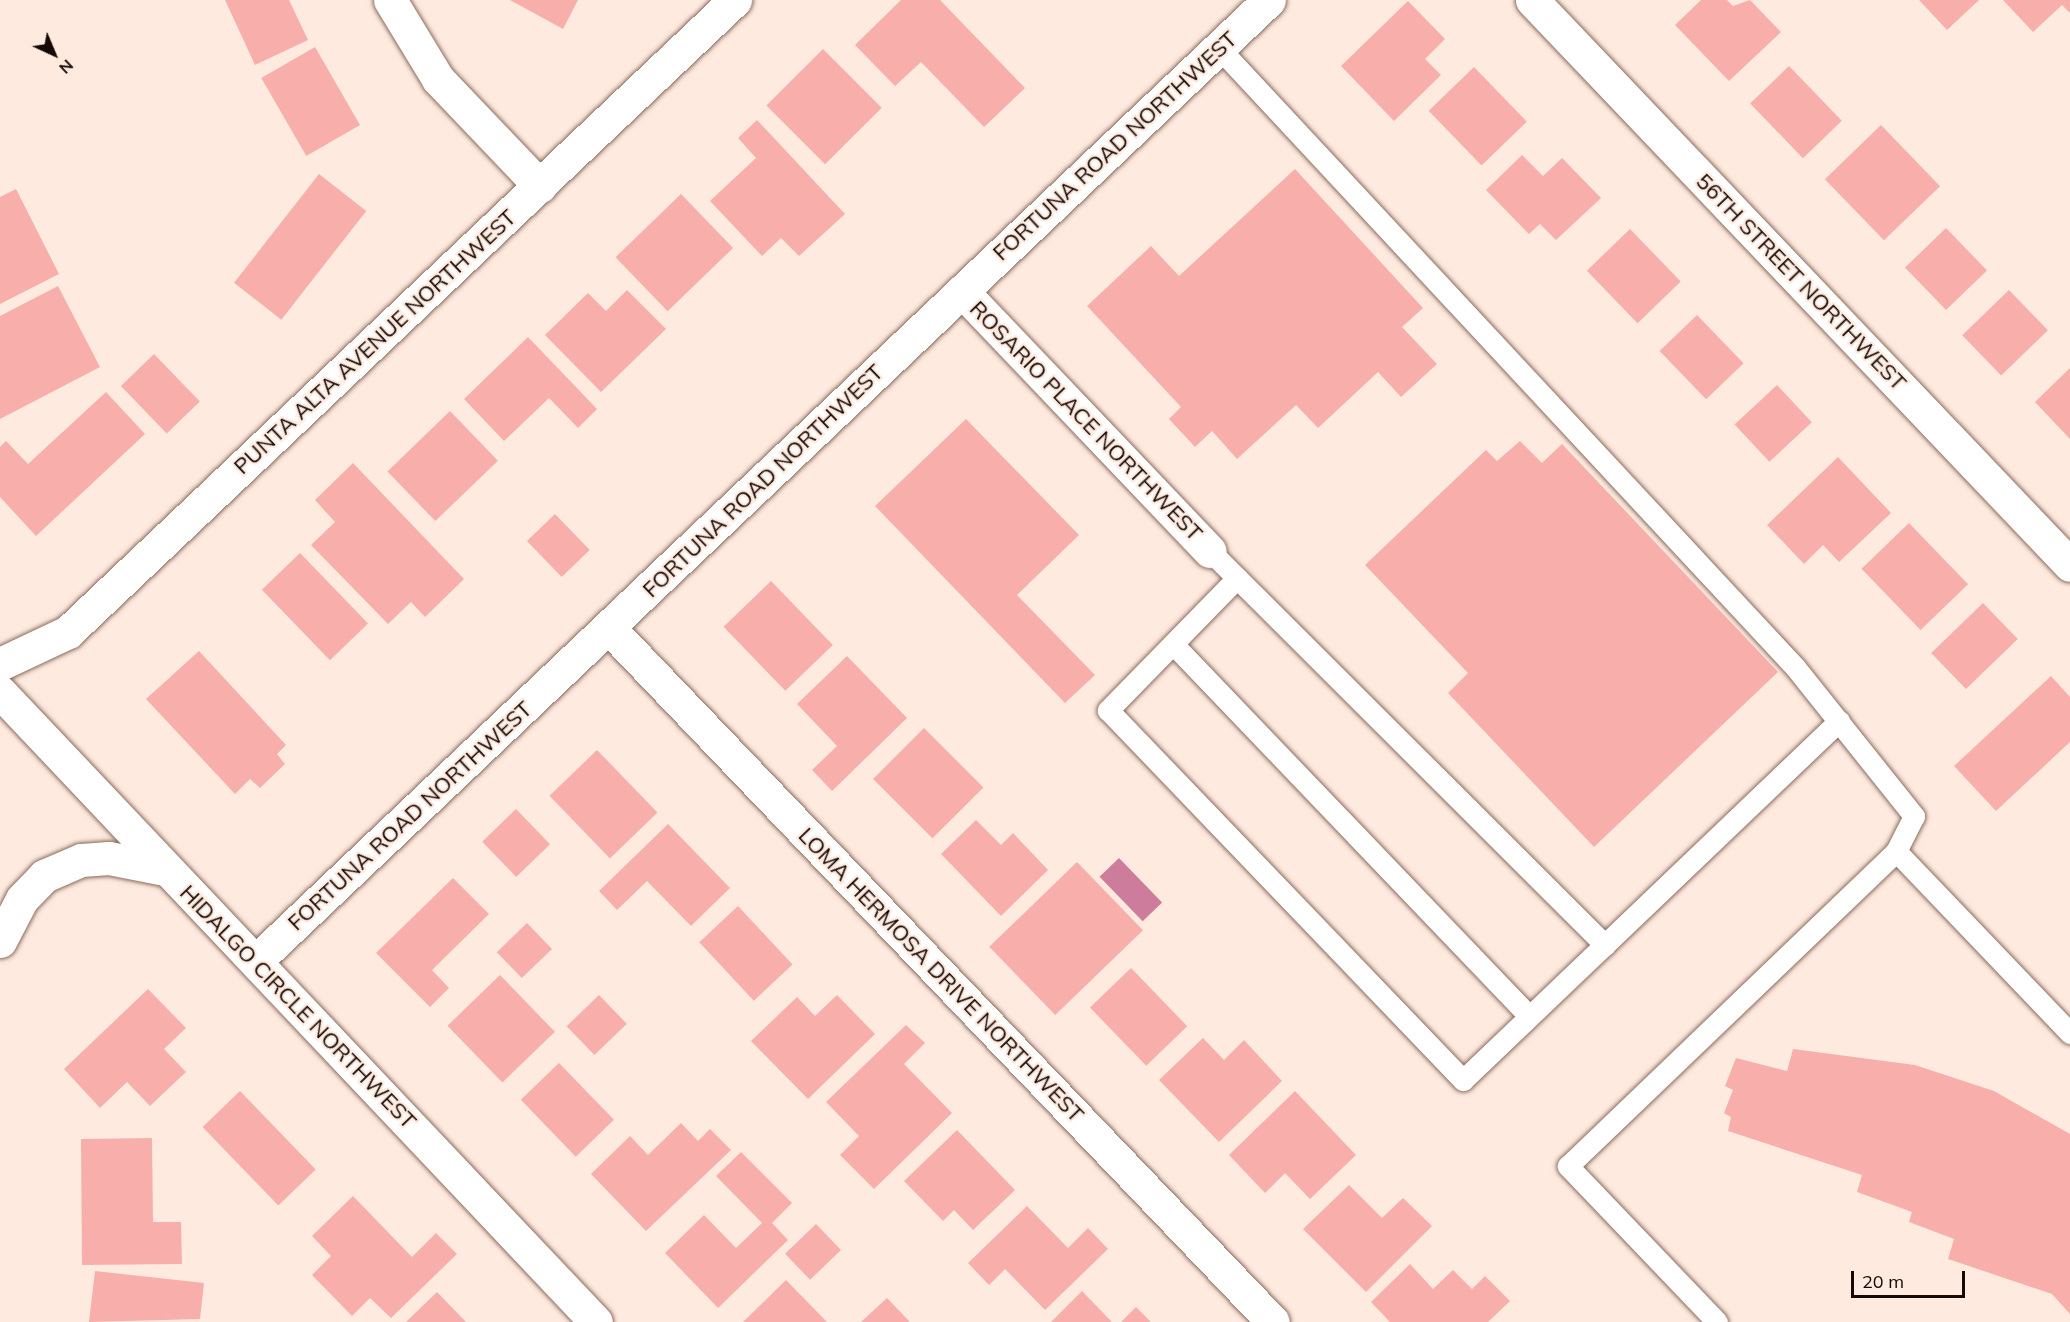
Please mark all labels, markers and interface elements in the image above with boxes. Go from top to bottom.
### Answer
north arrow [24,24,84,84]
street label: FORTUNA ROAD NORTHWEST [988,26,1242,266]
text: N [55,56,78,78]
street label: 56TH STREET NORTHWEST [1690,168,1912,396]
street label: PUNTA ALTA AVENUE NORTHWEST [229,204,521,480]
street label: ROSARIO PLACE NORTHWEST [964,296,1208,546]
street label: FORTUNA ROAD NORTHWEST [637,359,889,603]
street label: FORTUNA ROAD NORTHWEST [283,696,537,936]
street label: LOMA HERMOSA DRIVE NORTHWEST [793,822,1089,1128]
street label: HIDALGO CIRCLE NORTHWEST [174,880,422,1134]
scale bar [1854,1259,1968,1297]
text: 20 m [1862,1270,1904,1293]

